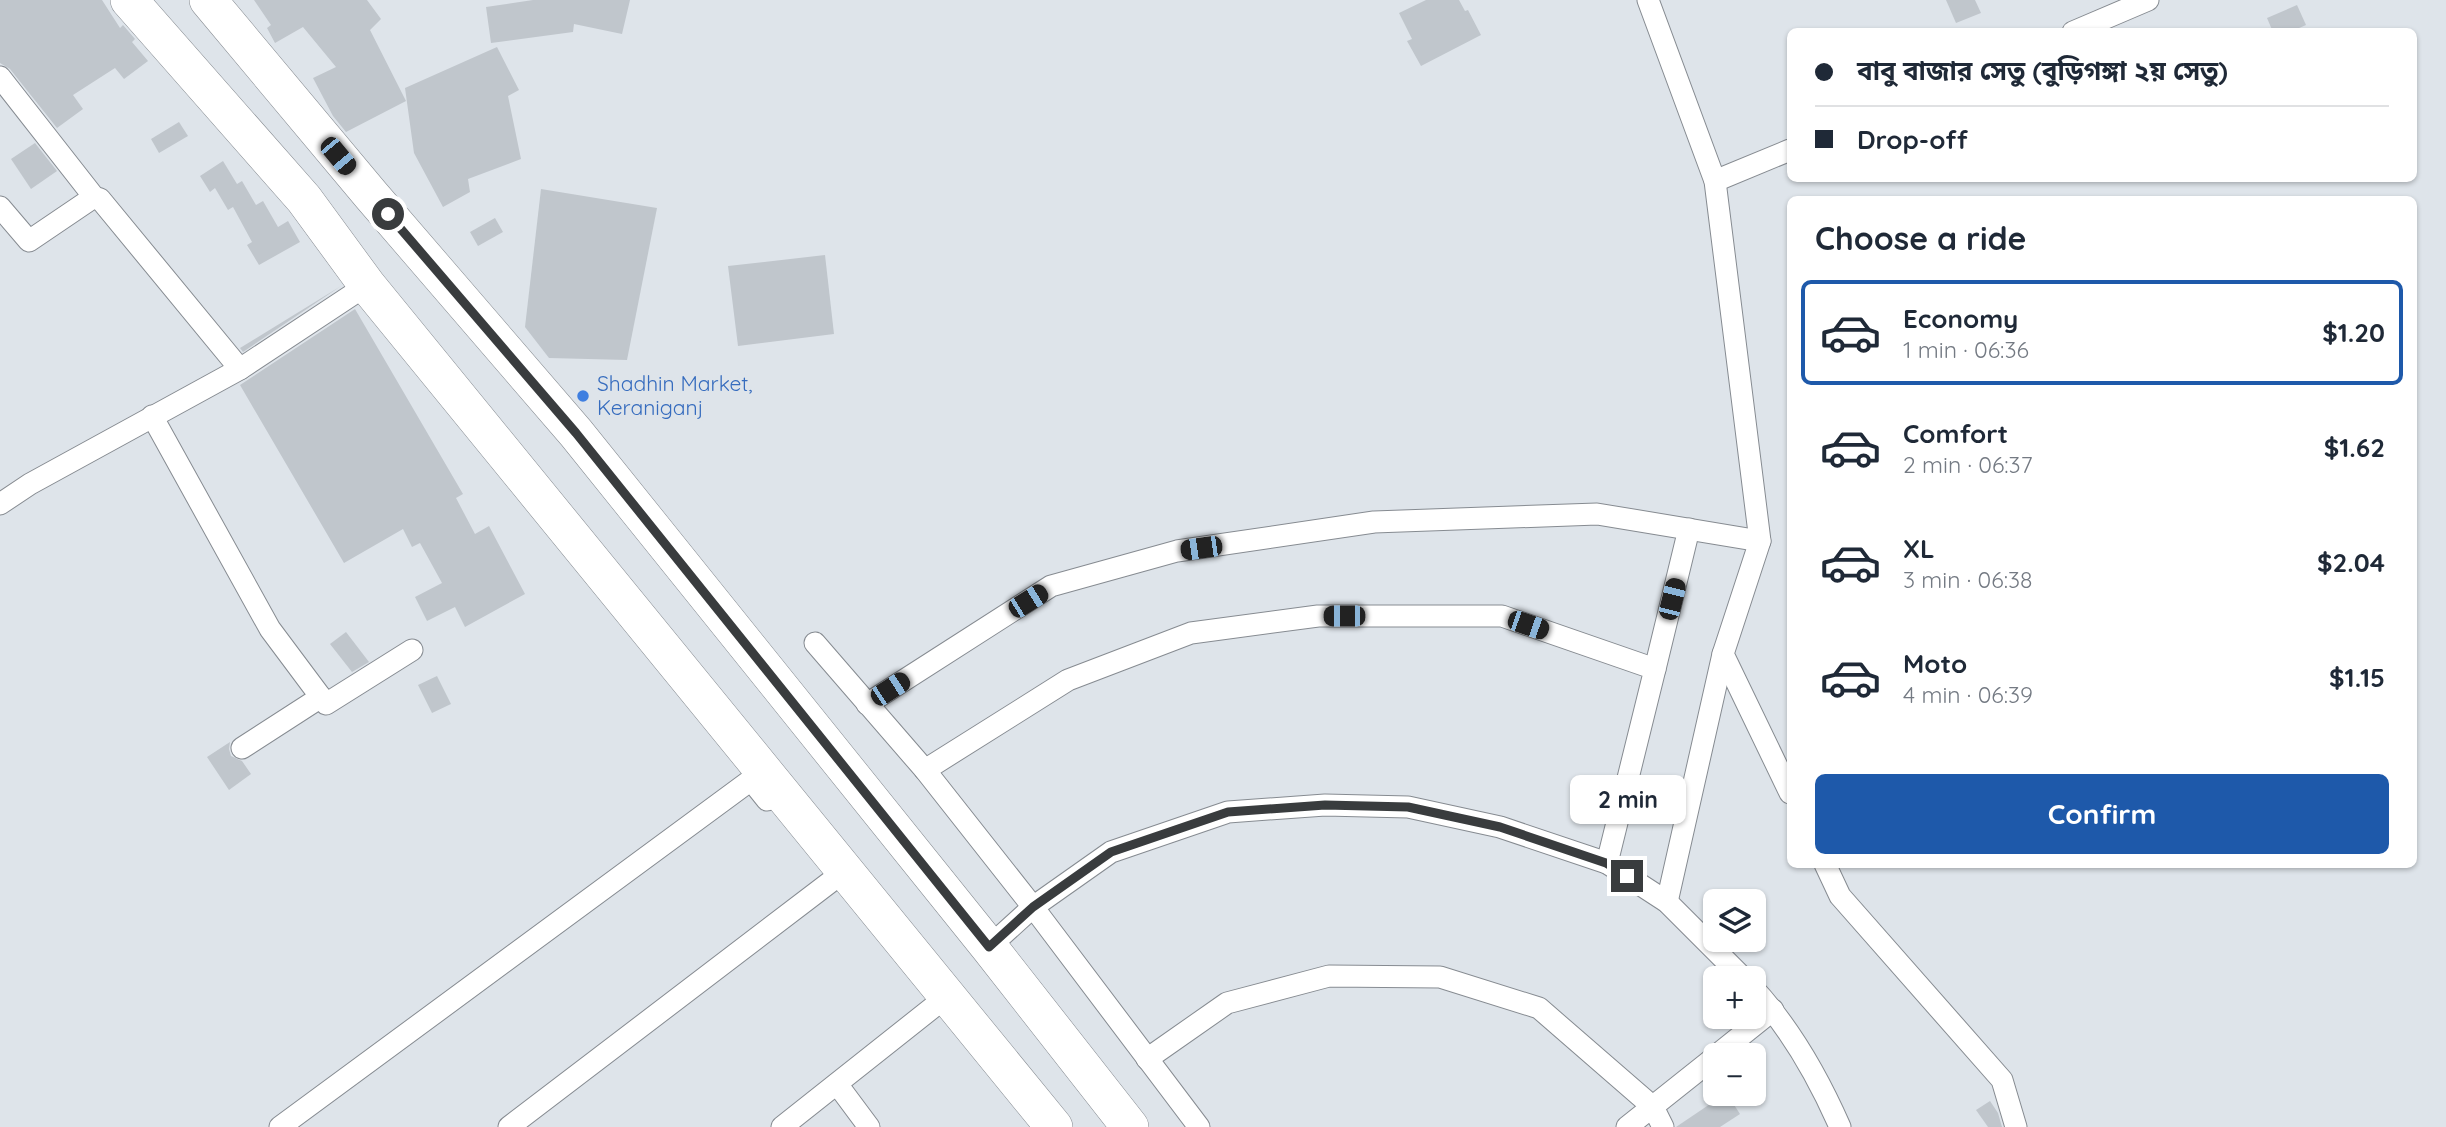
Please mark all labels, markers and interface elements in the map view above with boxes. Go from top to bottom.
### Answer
text: বাবু বাজার সেতু (বুড়িগঙ্গা ২য় সেতু) [1857,54,2228,87]
text: Drop-off [1857,123,1968,156]
car [317,133,360,179]
route start [372,198,404,230]
text: Choose a ride [1815,218,2027,258]
icon: car [1819,301,1882,364]
text: Economy [1903,302,2018,335]
text: $1.20 [2322,316,2385,349]
text: 1 min · 06:36 [1903,335,2029,364]
place label: Shadhin Market, Keraniganj [597,370,752,420]
marker: Shadhin Market, Keraniganj [575,388,591,404]
icon: car [1819,416,1882,479]
text: Comfort [1903,417,2008,450]
text: $1.62 [2324,431,2385,464]
text: 2 min · 06:37 [1903,450,2032,479]
icon: car [1819,531,1882,594]
text: XL [1903,532,1935,565]
car [1179,535,1224,561]
text: $2.04 [2317,546,2385,579]
text: 3 min · 06:38 [1903,565,2032,594]
car [1657,576,1688,622]
car [1005,581,1052,621]
car [1324,606,1366,627]
car [1505,608,1552,642]
icon: car [1819,646,1882,709]
text: Moto [1903,647,1967,680]
text: $1.15 [2329,661,2385,694]
car [867,669,914,709]
text: 4 min · 06:39 [1903,680,2033,709]
callout: 2 min [1569,774,1685,824]
button: Confirm [1815,774,2389,854]
text: 2 min [1598,785,1658,814]
route end [1611,860,1643,892]
map controls [1703,889,1766,1106]
button: layers [1703,889,1766,952]
button: + [1703,966,1766,1029]
button: − [1703,1043,1766,1106]

